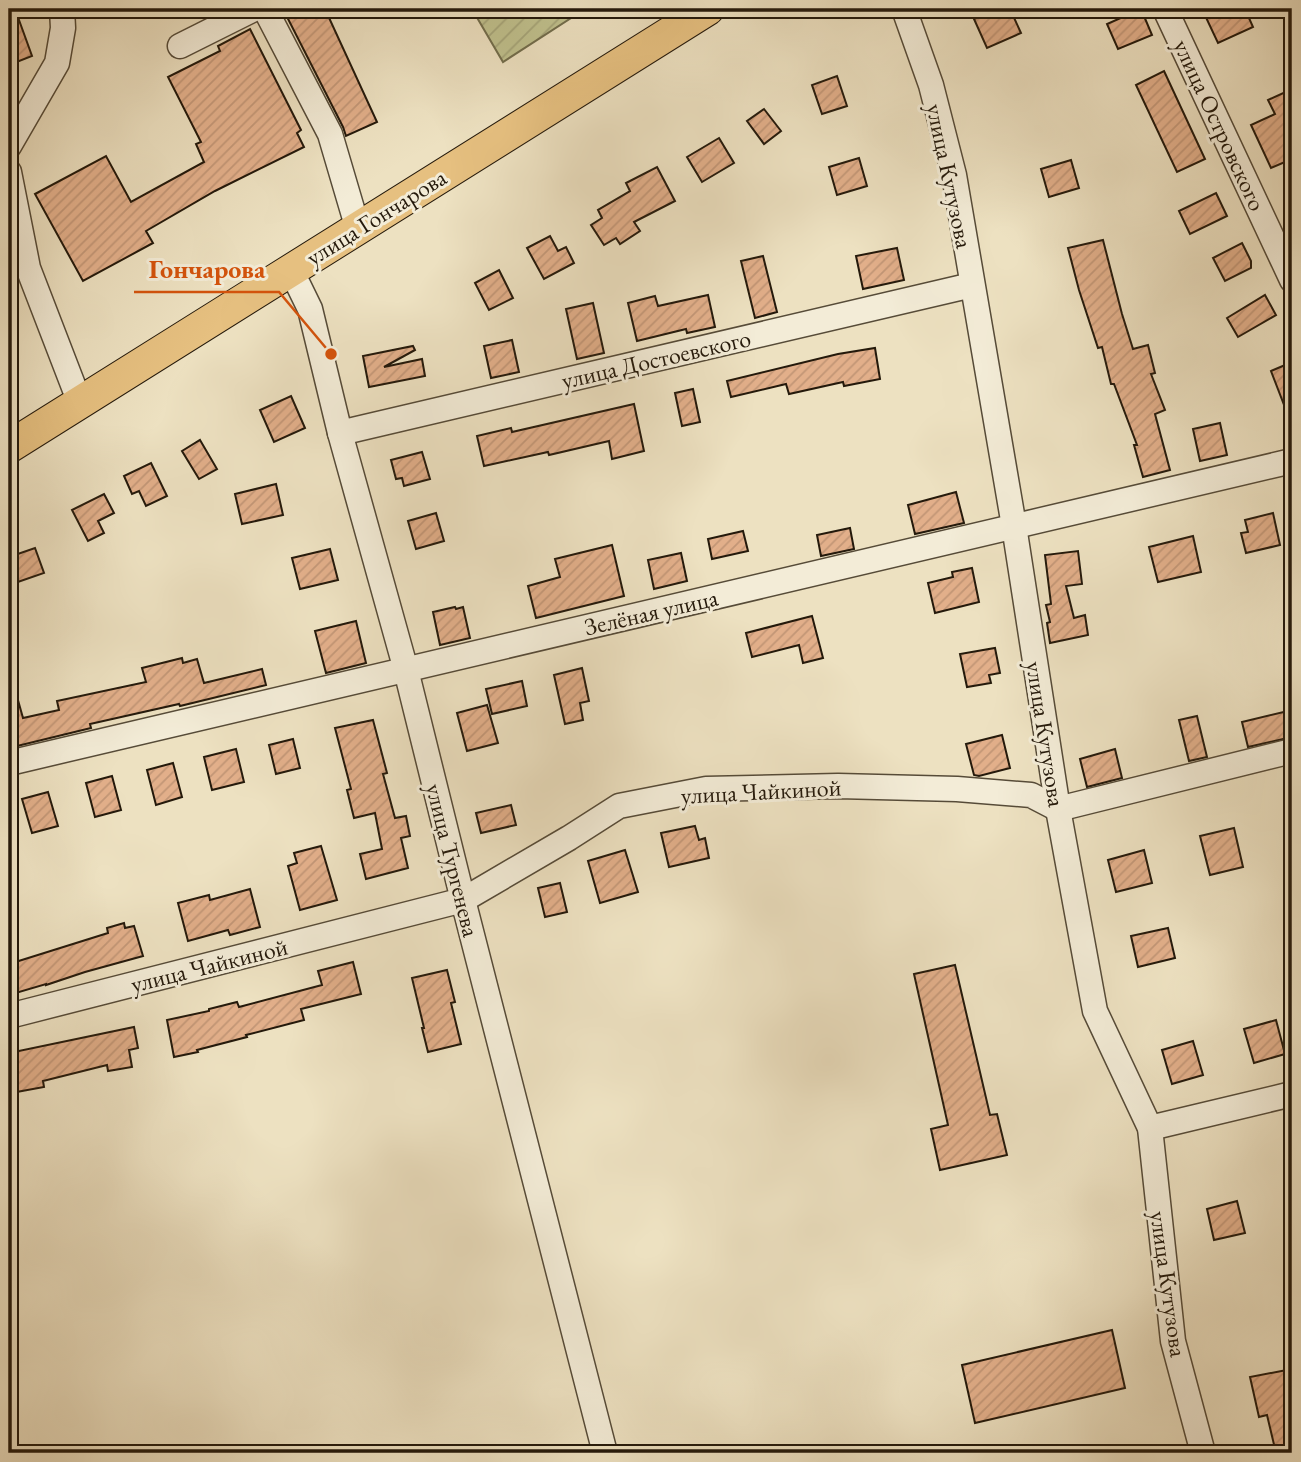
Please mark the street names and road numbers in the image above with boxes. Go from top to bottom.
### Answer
street label: улица Островского [1167,34,1273,216]
street label: улица Кутузова [920,101,981,252]
street label: улица Гончарова [300,161,452,273]
street label: улица Достоевского [558,322,754,396]
street label: Зелёная улица [581,581,721,642]
street label: улица Кутузова [1019,659,1073,809]
street label: улица Чайкиной [680,771,842,811]
street label: улица Тургенева [419,780,487,940]
street label: улица Чайкиной [127,930,291,999]
street label: улица Кутузова [1143,1209,1195,1359]

